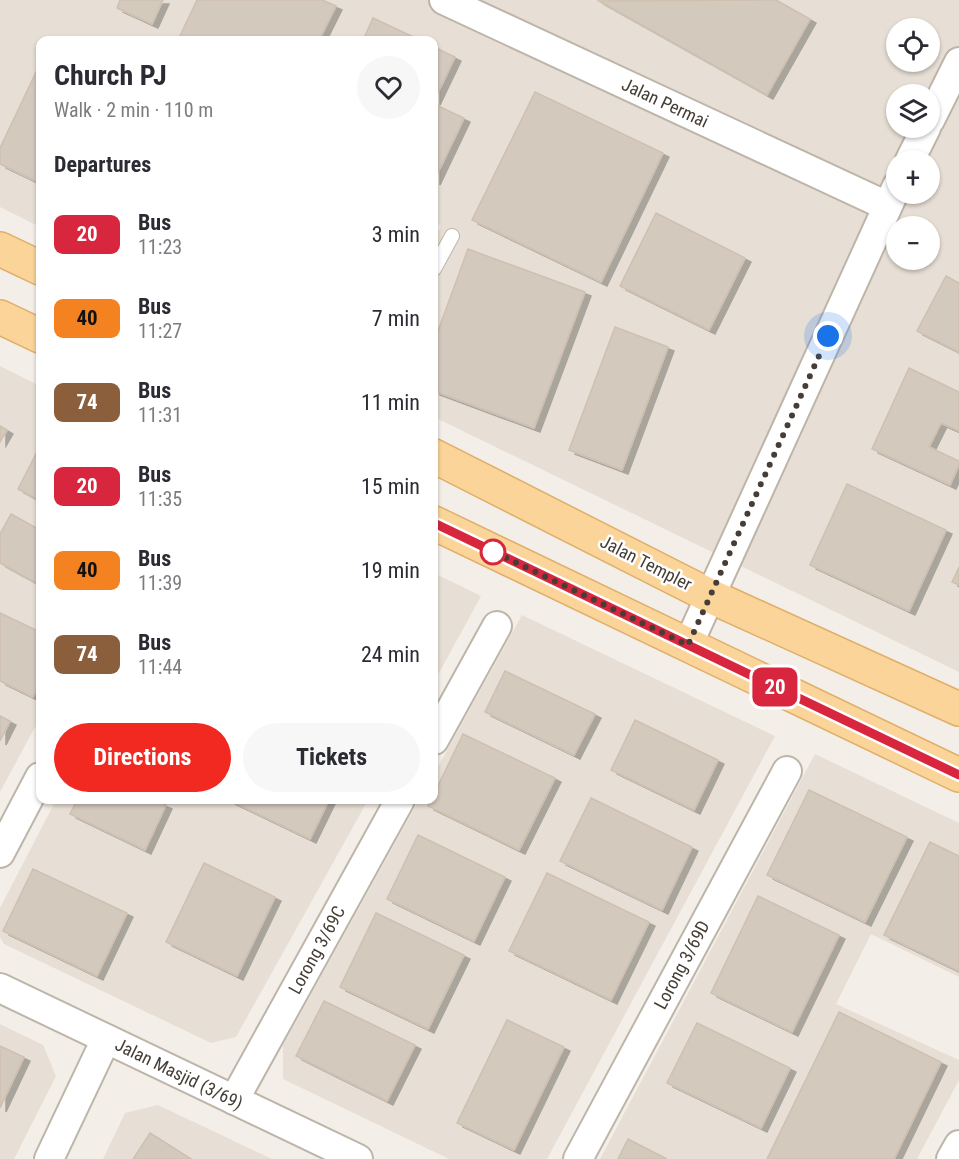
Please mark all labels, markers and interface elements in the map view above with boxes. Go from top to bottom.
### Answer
map controls [886,18,940,270]
button: locate [886,18,940,72]
button: heart [357,56,420,119]
text: Church PJ [54,59,167,92]
street label: Jalan Permai [619,73,712,132]
button: layers [886,84,940,138]
text: Walk · 2 min · 110 m [54,98,213,122]
button: + [886,150,940,204]
text: Departures [54,152,151,177]
text: Bus [138,210,171,235]
button: − [886,216,940,270]
text: 20 [76,222,98,246]
text: 3 min [372,222,420,247]
text: 11:23 [138,235,182,259]
text: Bus [138,294,171,319]
text: 40 [76,306,98,330]
text: 7 min [372,306,420,331]
text: 11:27 [138,319,182,343]
your location [813,321,843,351]
text: Bus [138,378,171,403]
text: 74 [76,390,98,414]
text: 11 min [361,390,420,415]
text: 11:31 [138,403,182,427]
text: Bus [138,462,171,487]
text: 20 [76,474,98,498]
text: 15 min [361,474,420,499]
text: 11:35 [138,487,182,511]
street label: Jalan Templer [597,530,696,595]
unlabelled marker [480,539,506,565]
text: Bus [138,546,171,571]
text: 40 [76,558,98,582]
text: 19 min [361,558,420,583]
text: 11:39 [138,571,182,595]
text: Bus [138,630,171,655]
text: 74 [76,642,98,666]
text: 24 min [361,642,420,667]
text: 11:44 [138,655,182,679]
line badge: 20 [748,668,802,706]
text: 20 [764,675,786,699]
button: Directions [54,723,231,792]
button: Tickets [243,723,420,792]
street label: Lorong 3/69C [284,902,349,997]
street label: Lorong 3/69D [649,917,714,1013]
street label: Jalan Masjid (3/69) [112,1034,246,1114]

